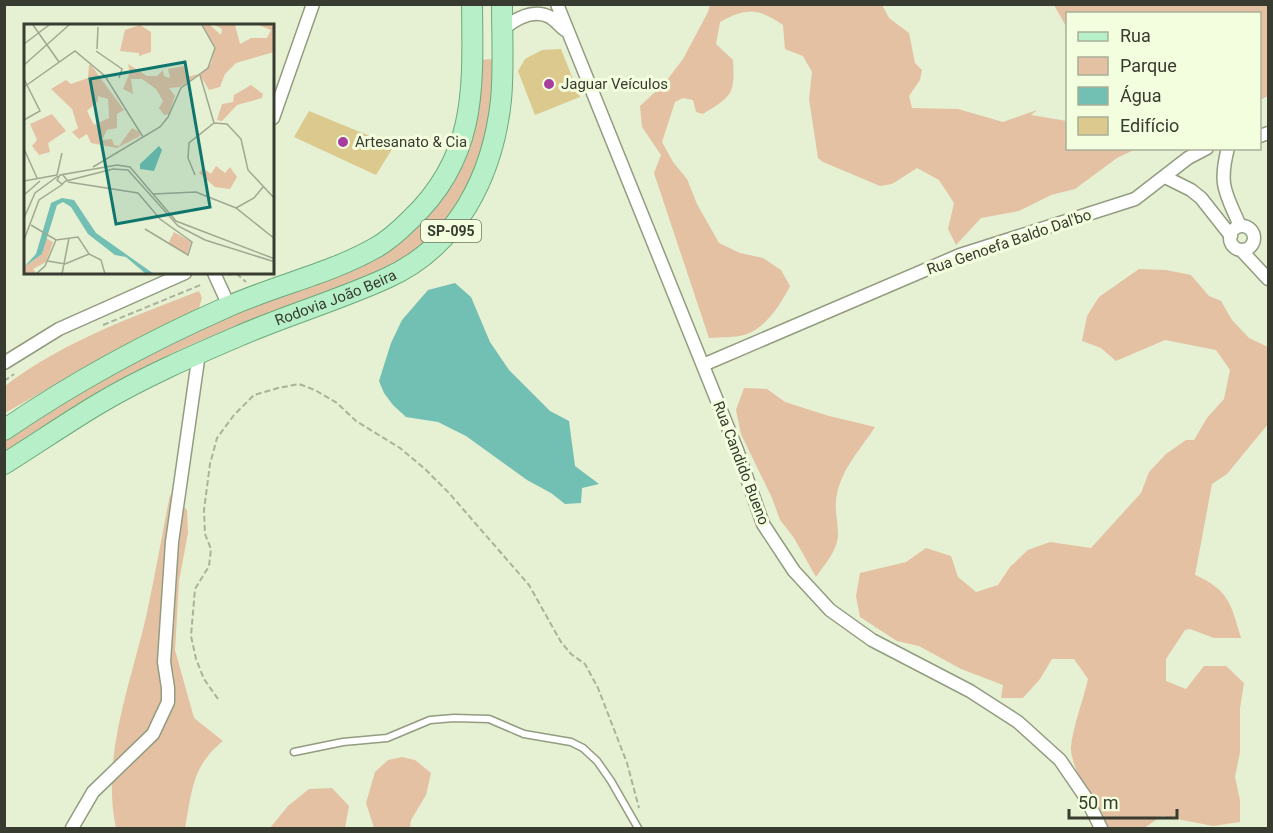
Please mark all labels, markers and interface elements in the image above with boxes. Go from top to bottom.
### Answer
legend [1066,12,1261,150]
inset map [24,24,274,274]
text: Rua [1120,25,1151,46]
text: Parque [1120,55,1177,76]
place label: Jaguar Veículos [561,75,668,93]
marker: Jaguar Veículos [542,77,556,91]
text: Água [1120,85,1162,106]
text: Edifício [1120,115,1179,136]
place label: Artesanato & Cia [355,133,467,151]
marker: Artesanato & Cia [336,135,350,149]
street label: Rua Genoefa Baldo Dal'bo [924,205,1094,279]
road number: SP-095 [421,220,481,242]
street label: Rodovia João Beira [272,266,399,330]
street label: Rua Candido Bueno [709,399,773,527]
scale bar [1069,782,1177,820]
text: 50 m [1078,792,1118,813]

